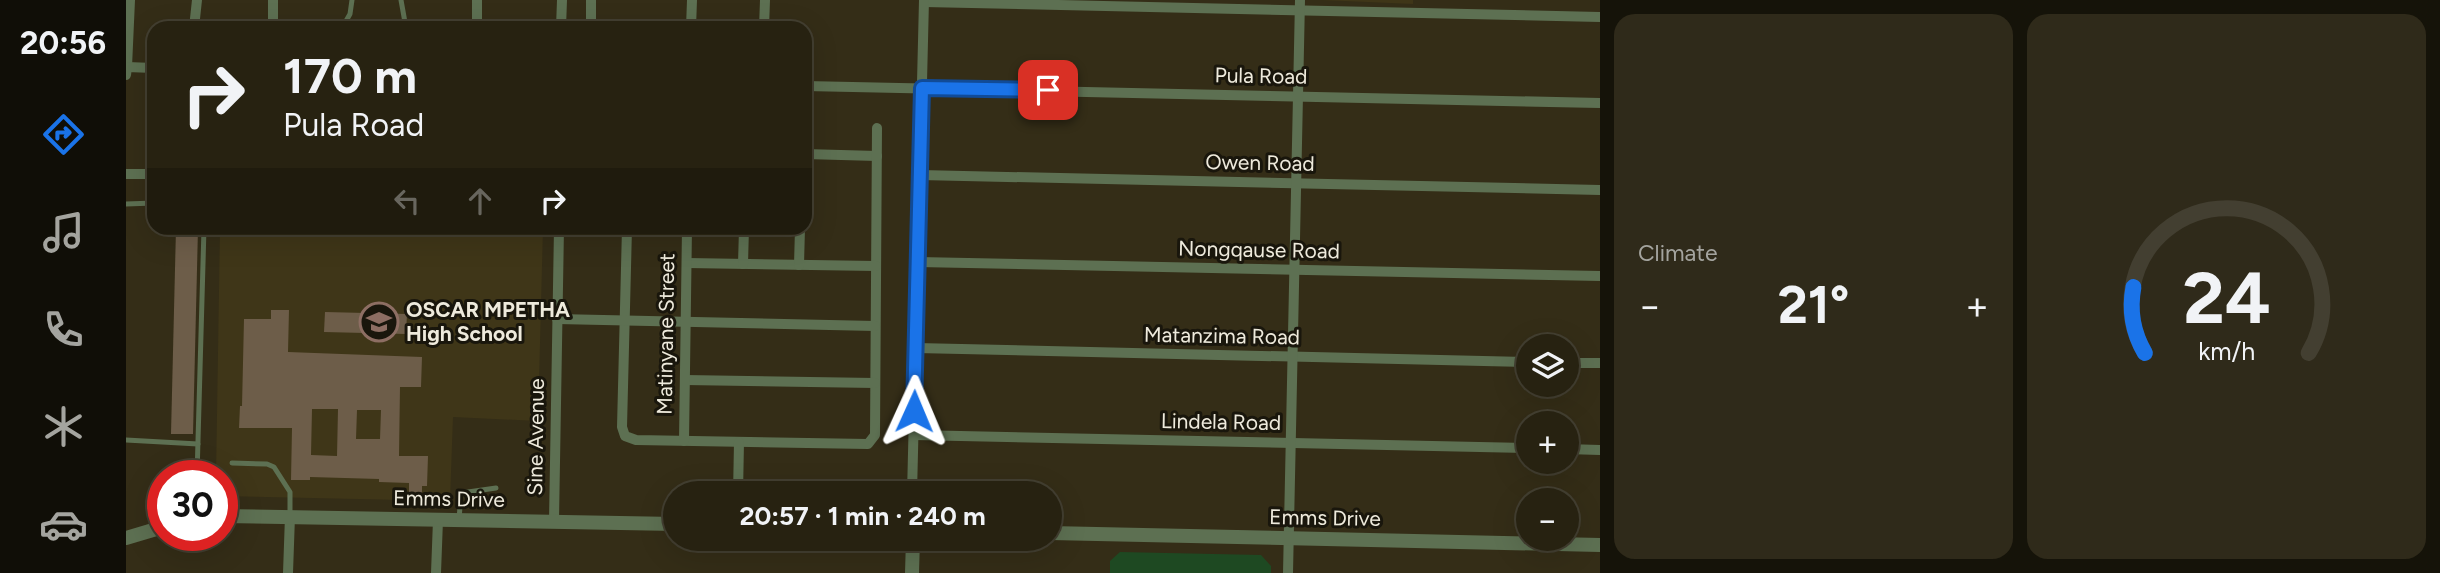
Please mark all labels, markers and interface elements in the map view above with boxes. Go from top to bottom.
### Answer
text: 20:56 [20,24,106,62]
text: 170 m [283,46,417,105]
icon: right [168,49,259,140]
pin [1018,60,1078,120]
street label: Pula Road [1214,62,1308,89]
icon: arrive [1029,71,1067,109]
text: Pula Road [283,106,424,144]
icon: directions [39,110,88,159]
street label: Owen Road [1205,149,1315,176]
icon: left [388,182,426,220]
icon: ahead [461,182,499,220]
icon: right [534,182,572,220]
icon: music [39,208,88,257]
street label: Nongqause Road [1178,236,1340,263]
text: Climate [1638,239,1717,267]
street label: Matinyane Street [652,253,679,415]
text: 24 [2182,254,2271,341]
text: 21° [1778,274,1849,336]
text: − [1638,283,1662,329]
text: + [1965,283,1989,329]
place label: OSCAR MPETHA High School [406,297,570,346]
school or university icon: OSCAR MPETHA High School [358,301,400,343]
icon: phone [39,305,88,354]
street label: Matanzima Road [1144,322,1300,349]
map controls [1516,334,1579,551]
button: layers [1516,334,1579,397]
text: km/h [2198,335,2255,365]
position arrow [877,374,951,448]
street label: Sine Avenue [522,378,549,496]
icon: climate [39,402,88,451]
street label: Lindela Road [1161,408,1281,435]
button: + [1516,411,1579,474]
speed limit sign: 30 [147,460,238,551]
street label: Emms Drive [393,485,505,512]
button: − [1516,488,1579,551]
icon: car [39,500,88,549]
text: 20:57 · 1 min · 240 m [739,500,986,532]
street label: Emms Drive [1269,504,1381,531]

